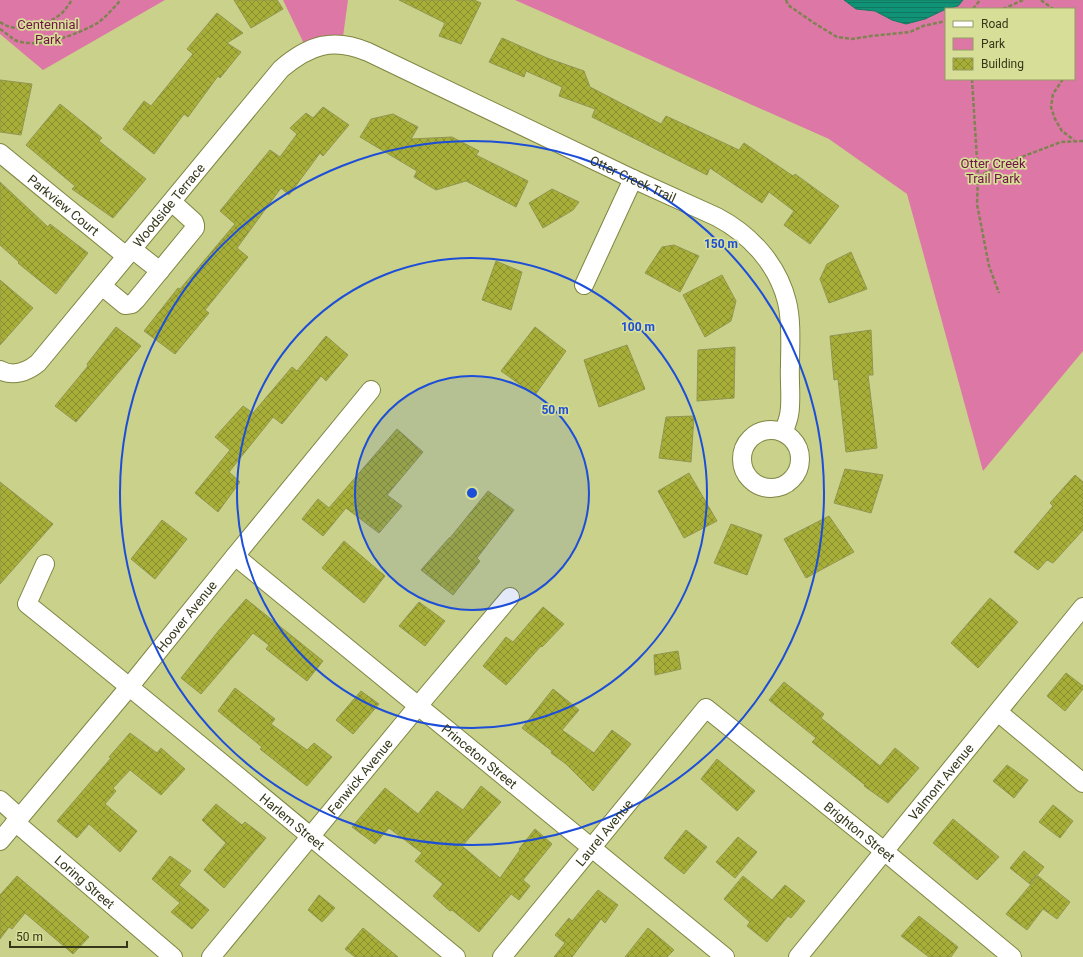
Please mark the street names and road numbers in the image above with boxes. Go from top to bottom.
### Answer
street label: Otter Creek Trail [588,153,678,205]
street label: Woodside Terrace [130,160,208,250]
street label: Parkview Court [24,172,102,239]
street label: Hoover Avenue [153,578,220,655]
street label: Princeton Street [438,721,520,792]
street label: Fenwick Avenue [325,736,396,818]
street label: Valmont Avenue [905,741,977,823]
street label: Harlem Street [257,791,328,853]
street label: Laurel Avenue [573,796,636,869]
street label: Brighton Street [821,799,898,865]
street label: Loring Street [52,852,118,912]

